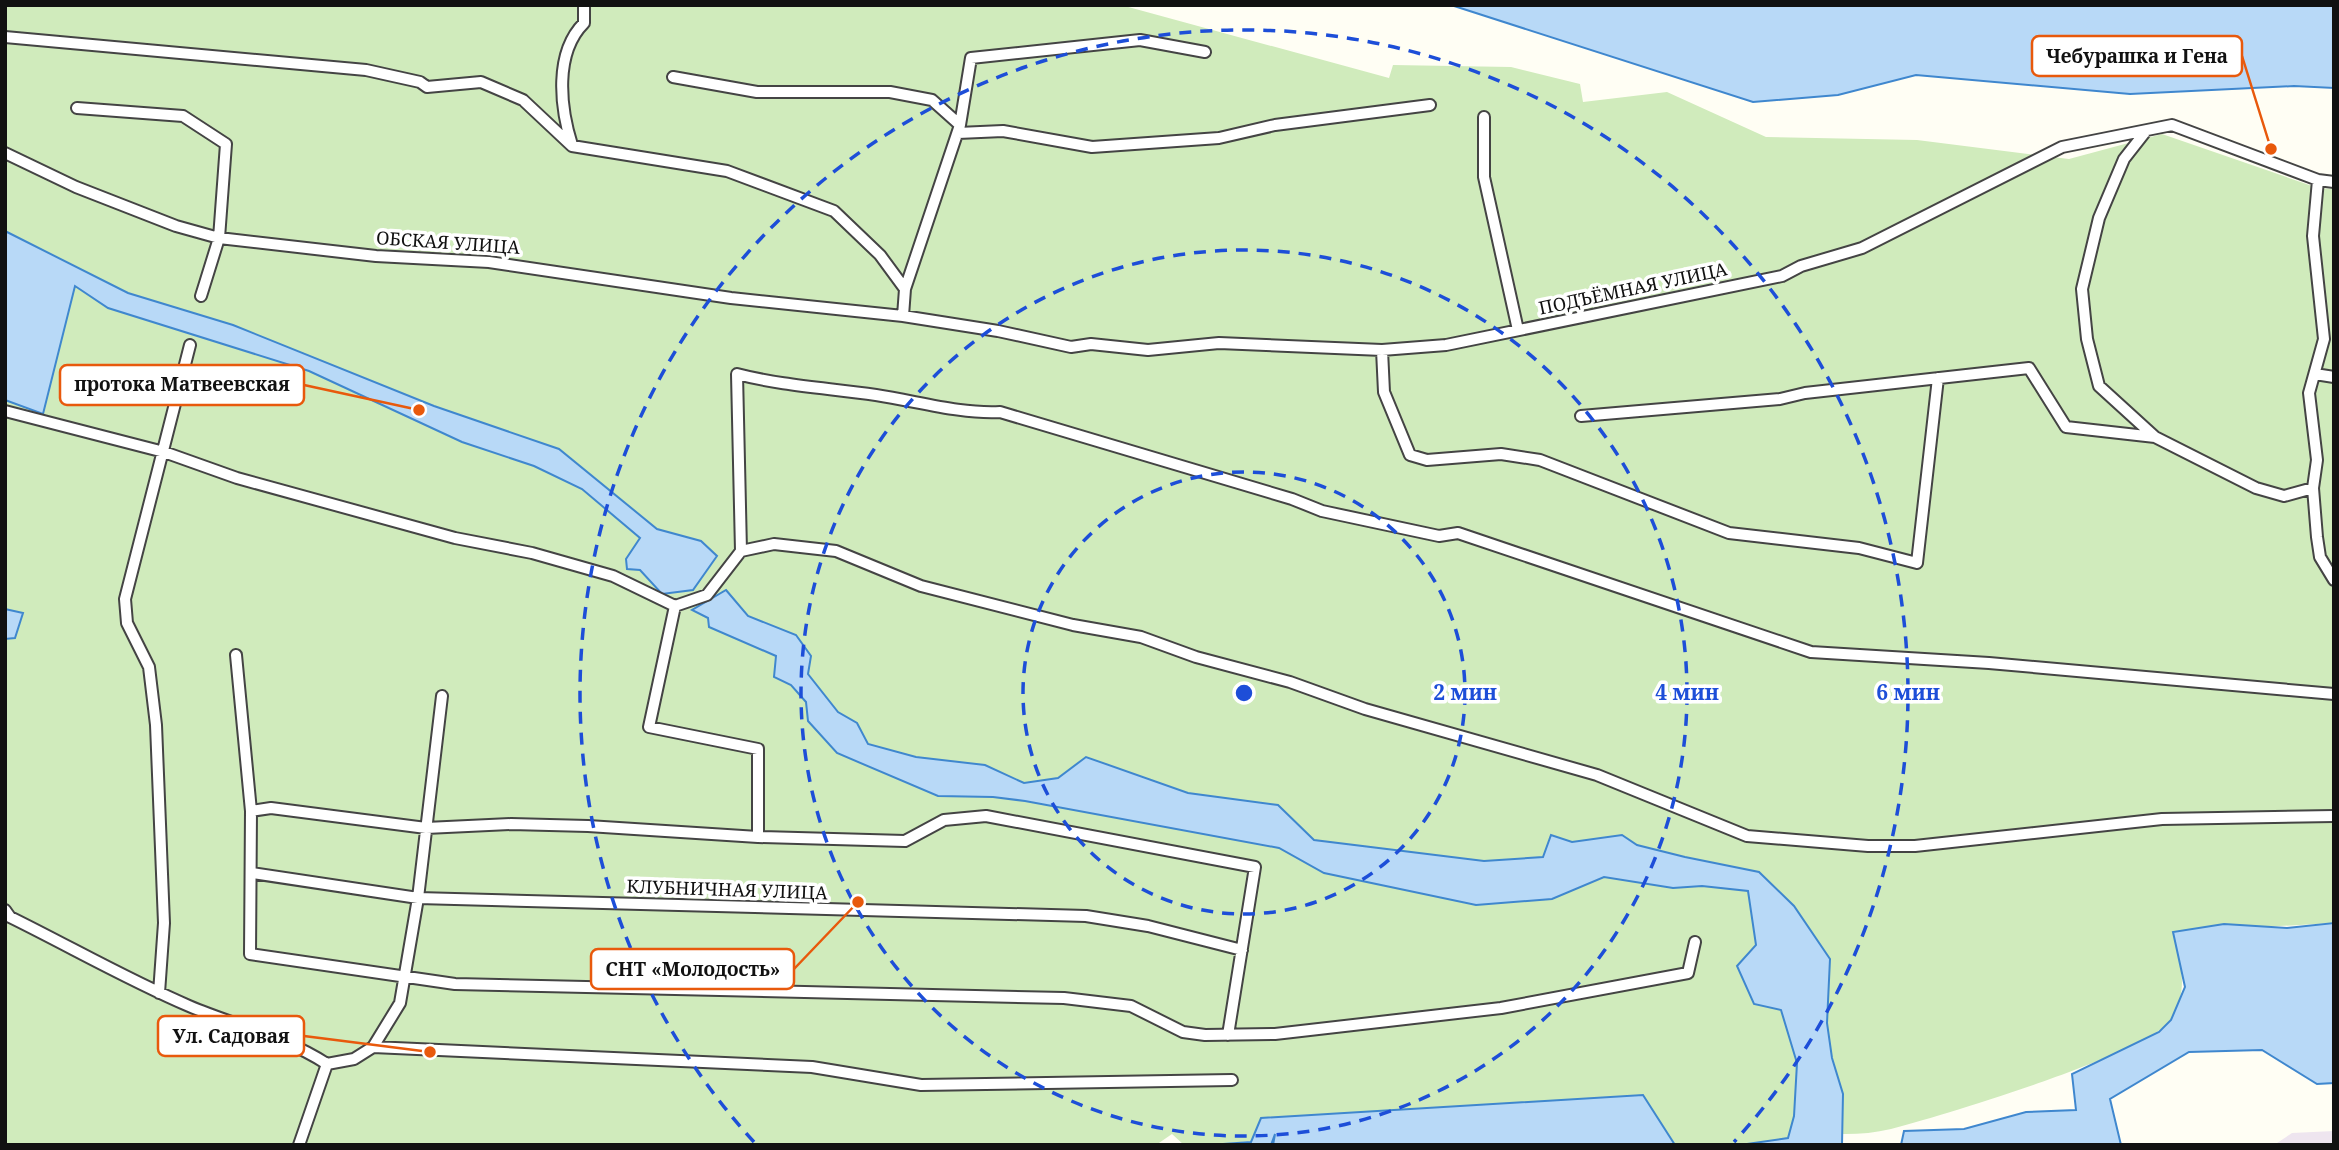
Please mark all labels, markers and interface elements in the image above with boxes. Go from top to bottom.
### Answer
callout: Чебурашка и Гена [2032,36,2242,76]
text: Чебурашка и Гена [2046,43,2228,69]
street label: ОБСКАЯ УЛИЦА [375,225,521,259]
street label: ПОДЪЁМНАЯ УЛИЦА [1536,256,1730,320]
callout: протока Матвеевская [60,365,304,405]
text: протока Матвеевская [74,371,290,397]
text: 2 мин [1433,678,1497,706]
text: 4 мин [1655,678,1719,706]
text: 6 мин [1876,678,1940,706]
centre of rings [1232,681,1256,705]
street label: КЛУБНИЧНАЯ УЛИЦА [626,873,828,905]
callout: СНТ «Молодость» [591,949,794,989]
text: СНТ «Молодость» [606,956,780,982]
callout: Ул. Садовая [158,1016,304,1056]
text: Ул. Садовая [172,1023,290,1049]

